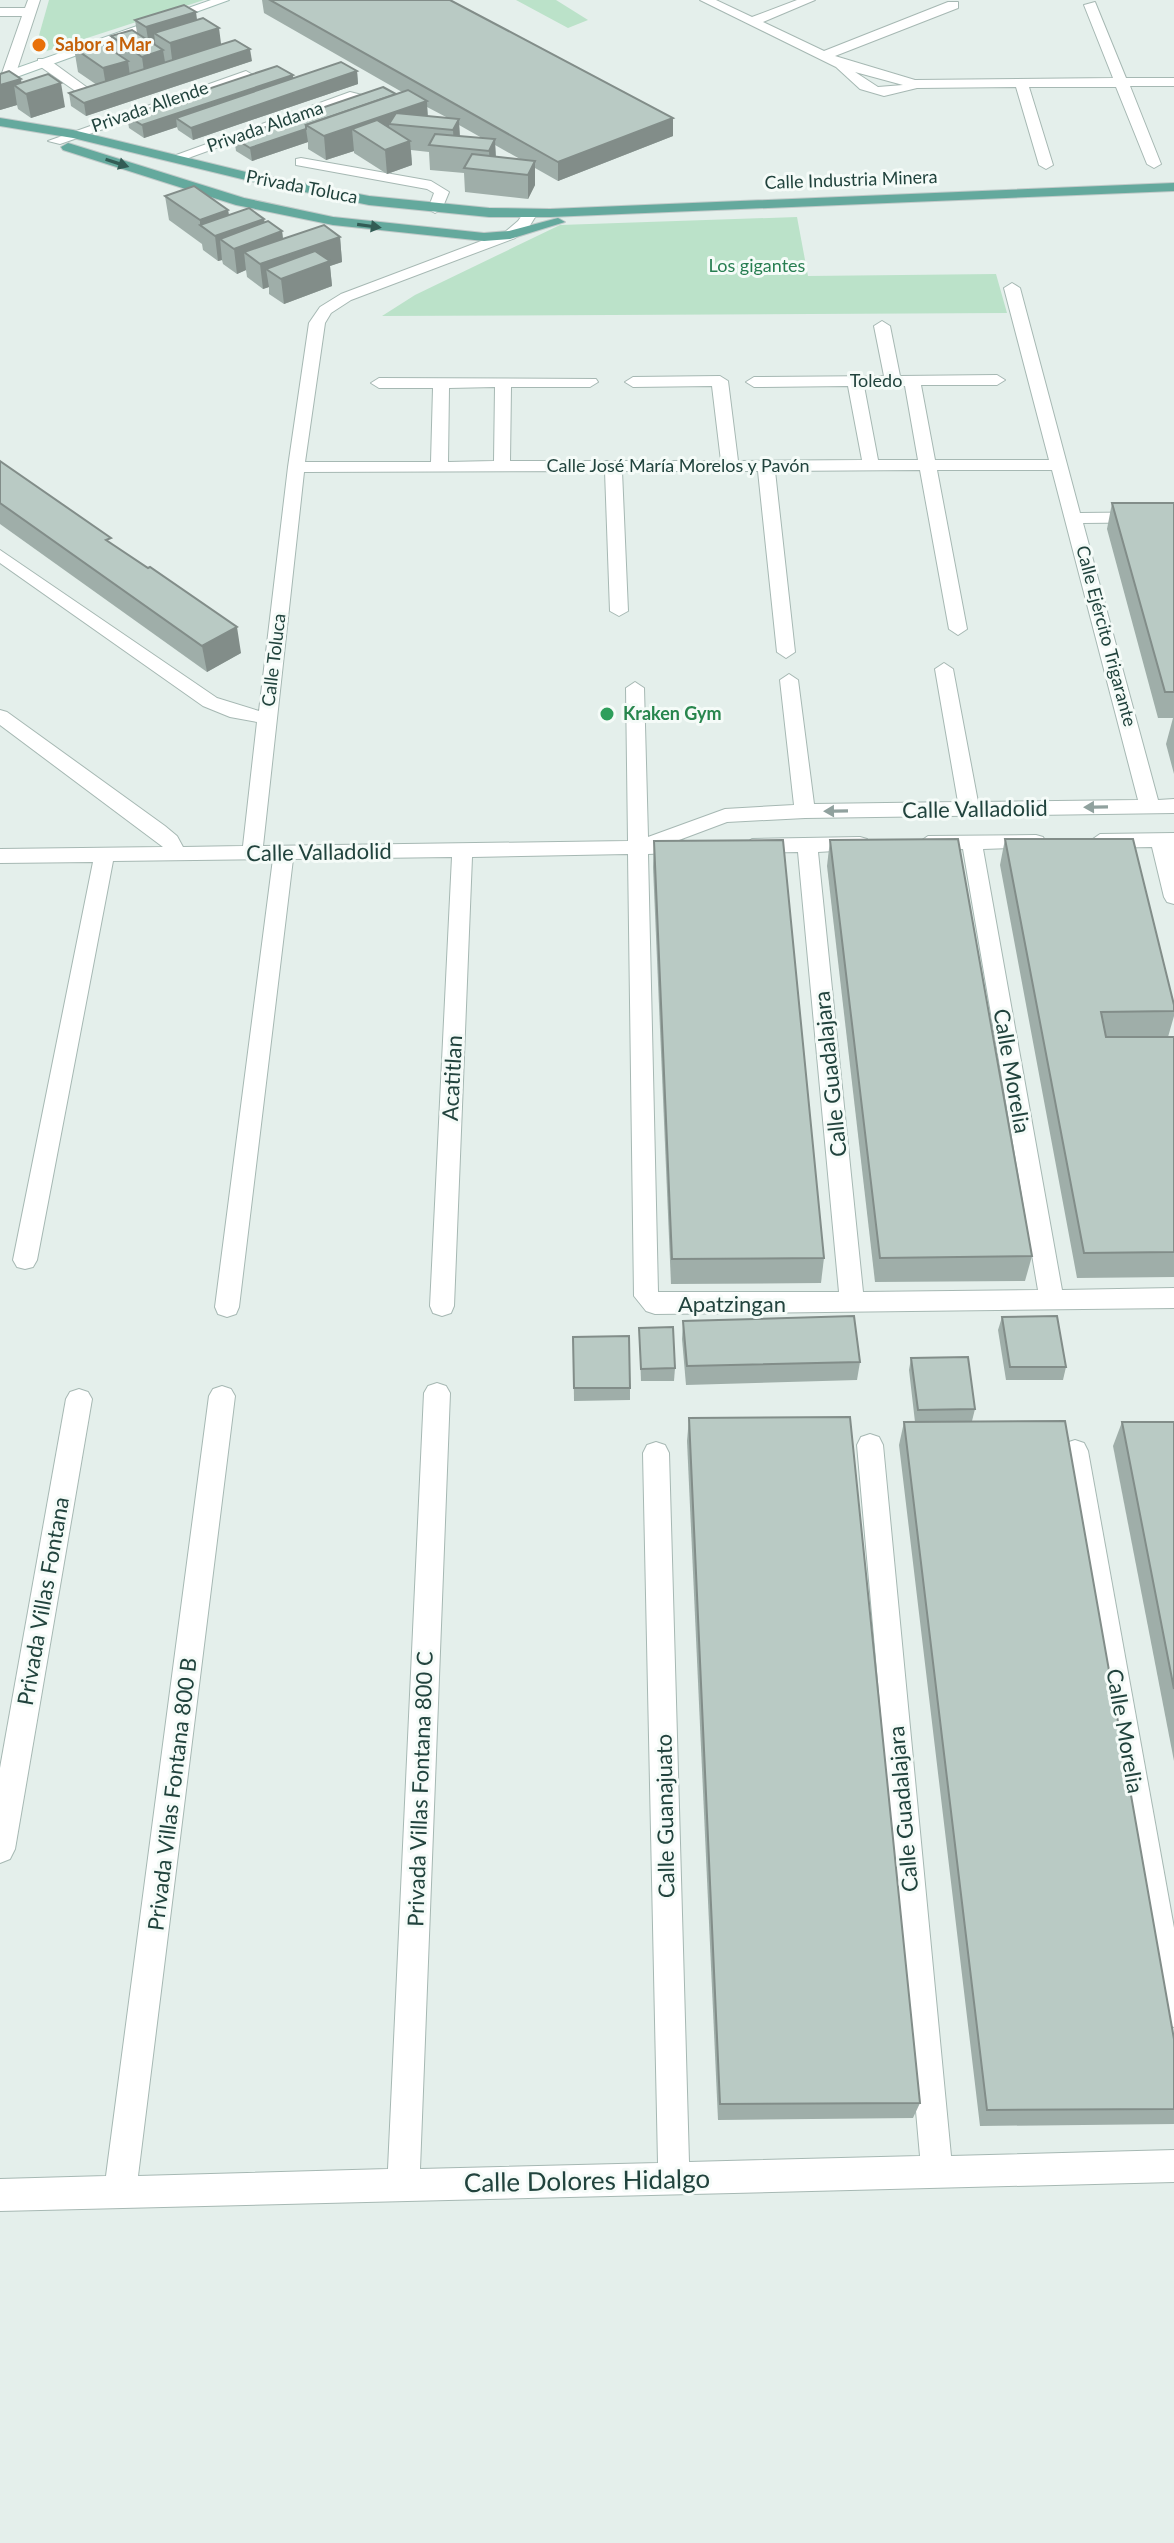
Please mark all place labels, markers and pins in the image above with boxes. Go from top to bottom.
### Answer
place label: Sabor a Mar [55,33,152,55]
marker: Sabor a Mar [30,36,48,54]
place label: Kraken Gym [623,702,722,724]
marker: Kraken Gym [598,705,616,723]

